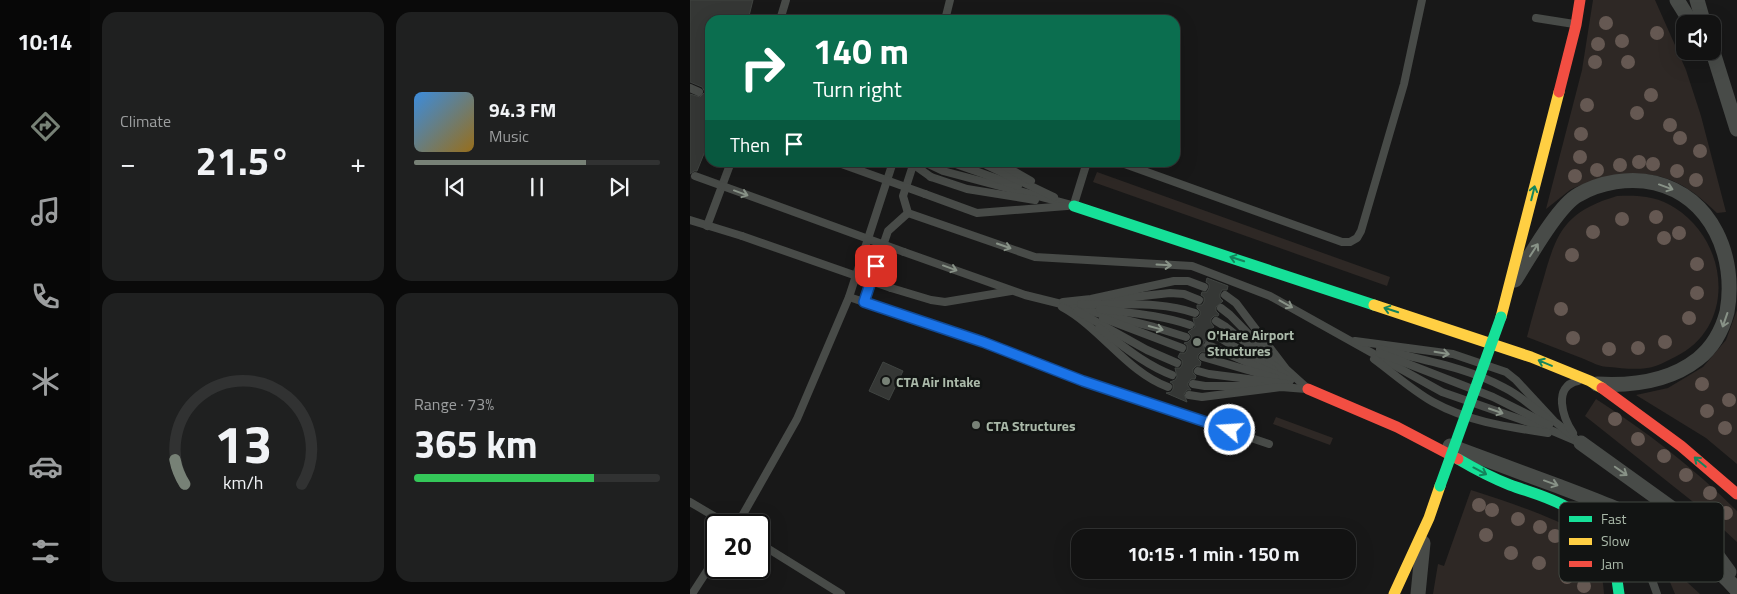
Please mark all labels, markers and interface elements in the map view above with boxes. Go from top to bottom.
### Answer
map controls [1676,15,1721,60]
button: sound [1676,15,1721,60]
text: 140 m [813,24,909,78]
text: 10:14 [18,25,72,59]
icon: right [730,35,795,100]
text: Turn right [813,72,902,106]
text: 94.3 FM [489,95,556,124]
icon: directions [28,109,63,144]
text: Climate [120,109,171,133]
text: Music [489,124,529,148]
text: Then [730,130,770,159]
icon: arrive [780,130,808,158]
text: 21.5° [196,132,290,190]
text: − [120,141,136,184]
text: + [350,141,366,184]
icon: previous [441,173,469,201]
icon: pause [523,173,551,201]
icon: next [605,173,633,201]
one-way arrow [1658,183,1673,192]
one-way arrow [1529,186,1538,202]
one-way arrow [733,189,748,198]
icon: music [28,194,63,229]
one-way arrow [995,242,1011,251]
one-way arrow [1530,244,1540,258]
pin [855,245,897,287]
icon: arrive [862,252,890,280]
one-way arrow [1230,254,1246,263]
one-way arrow [1156,260,1172,269]
one-way arrow [942,264,958,274]
icon: phone [28,279,63,314]
one-way arrow [1278,300,1292,310]
one-way arrow [1384,305,1400,315]
one-way arrow [1720,312,1729,327]
one-way arrow [1148,323,1164,333]
place label: O'Hare Airport Structures [1207,324,1294,361]
marker: O'Hare Airport Structures [1191,336,1203,348]
one-way arrow [1434,348,1450,358]
one-way arrow [1538,357,1553,367]
icon: climate [28,364,63,399]
place label: CTA Air Intake [896,371,981,392]
marker: CTA Air Intake [880,375,892,387]
text: Range · 73% [414,392,494,416]
position arrow [1203,403,1255,455]
text: 13 [214,404,272,483]
one-way arrow [1488,407,1504,417]
text: 365 km [414,415,538,473]
place label: CTA Structures [986,415,1076,436]
marker: CTA Structures [970,419,982,431]
icon: car [28,449,63,484]
one-way arrow [1693,457,1706,468]
one-way arrow [1472,466,1486,476]
one-way arrow [1614,466,1628,476]
text: km/h [223,469,263,496]
one-way arrow [1542,479,1558,488]
legend [1559,502,1724,582]
text: Fast [1601,508,1626,529]
speed limit sign: 20 [705,514,770,579]
text: Slow [1601,530,1630,551]
icon: filters [28,534,63,569]
text: 10:15 · 1 min · 150 m [1127,539,1300,568]
text: Jam [1601,553,1624,574]

